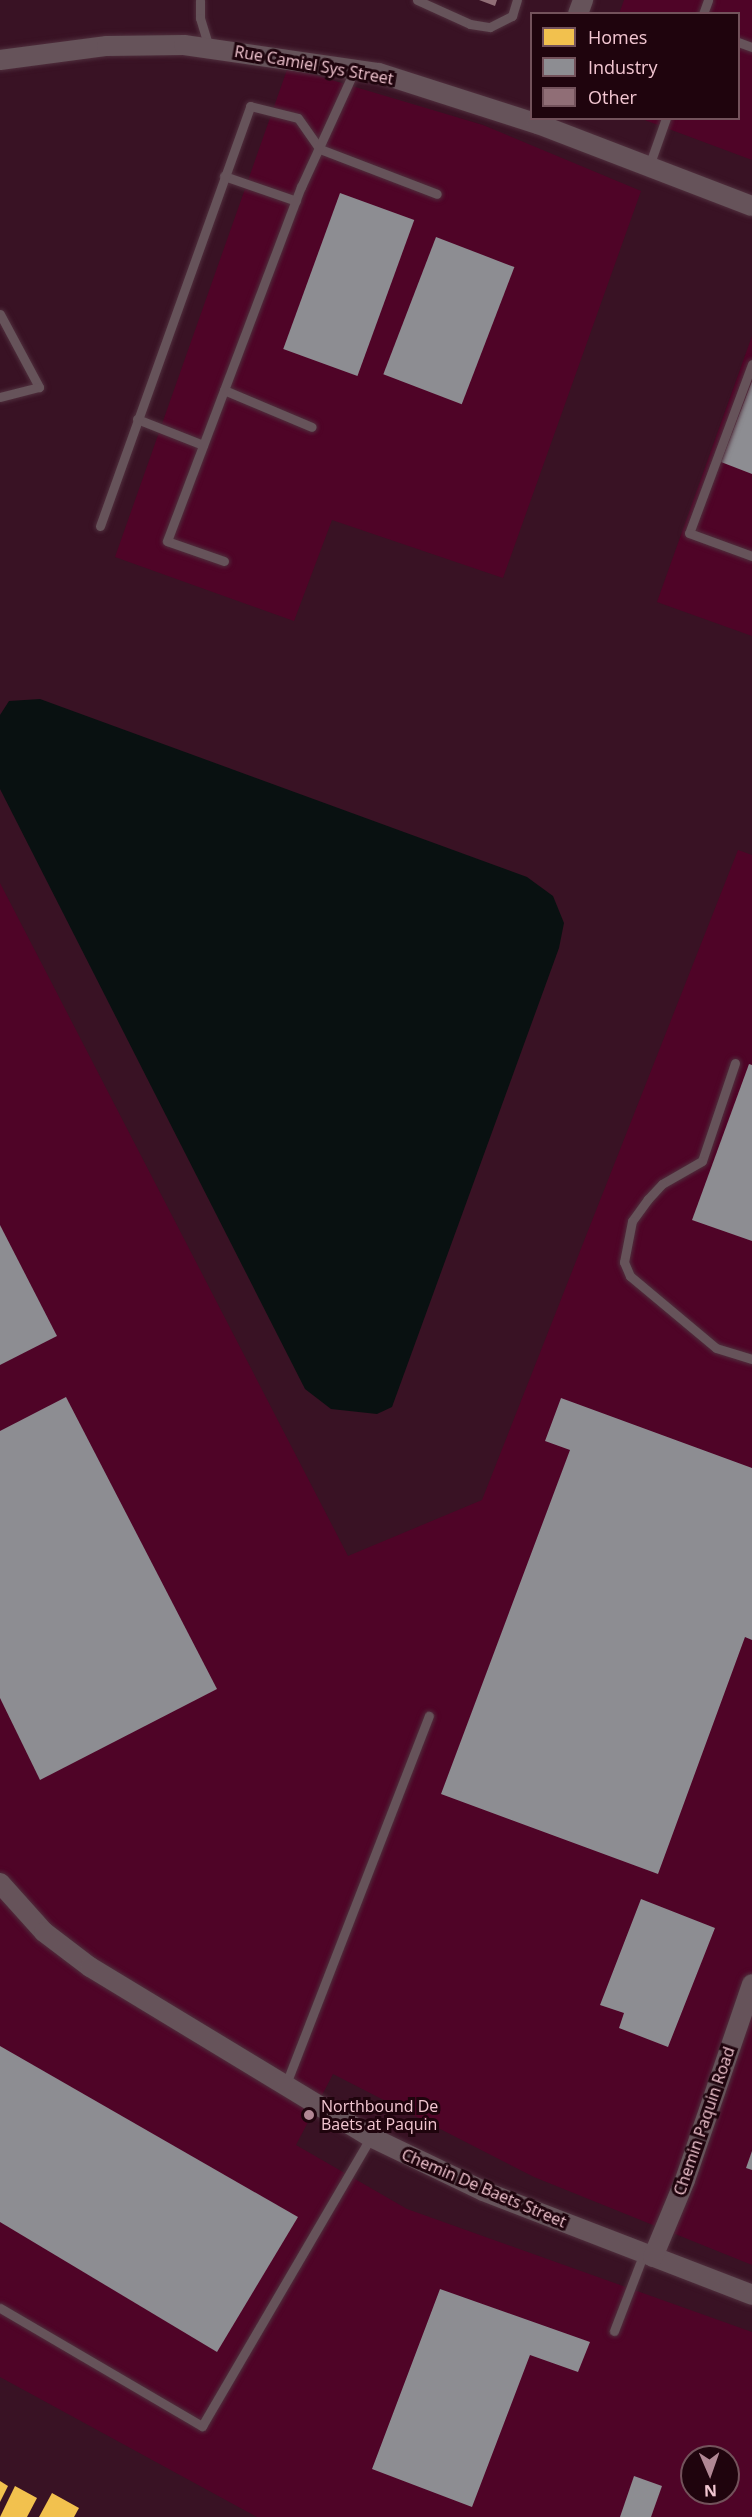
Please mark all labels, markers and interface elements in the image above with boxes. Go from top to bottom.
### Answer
legend [530,12,740,120]
text: Homes [588,25,647,49]
street label: Rue Camiel Sys Street [233,42,395,88]
text: Industry [588,55,658,79]
text: Other [588,85,637,109]
street label: Chemin Paquin Road [670,2044,738,2198]
place label: Northbound De Baets at Paquin [321,2096,438,2134]
marker: Northbound De Baets at Paquin [302,2108,316,2122]
street label: Chemin De Baets Street [399,2145,569,2231]
north arrow [680,2445,740,2505]
text: N [704,2480,717,2502]

